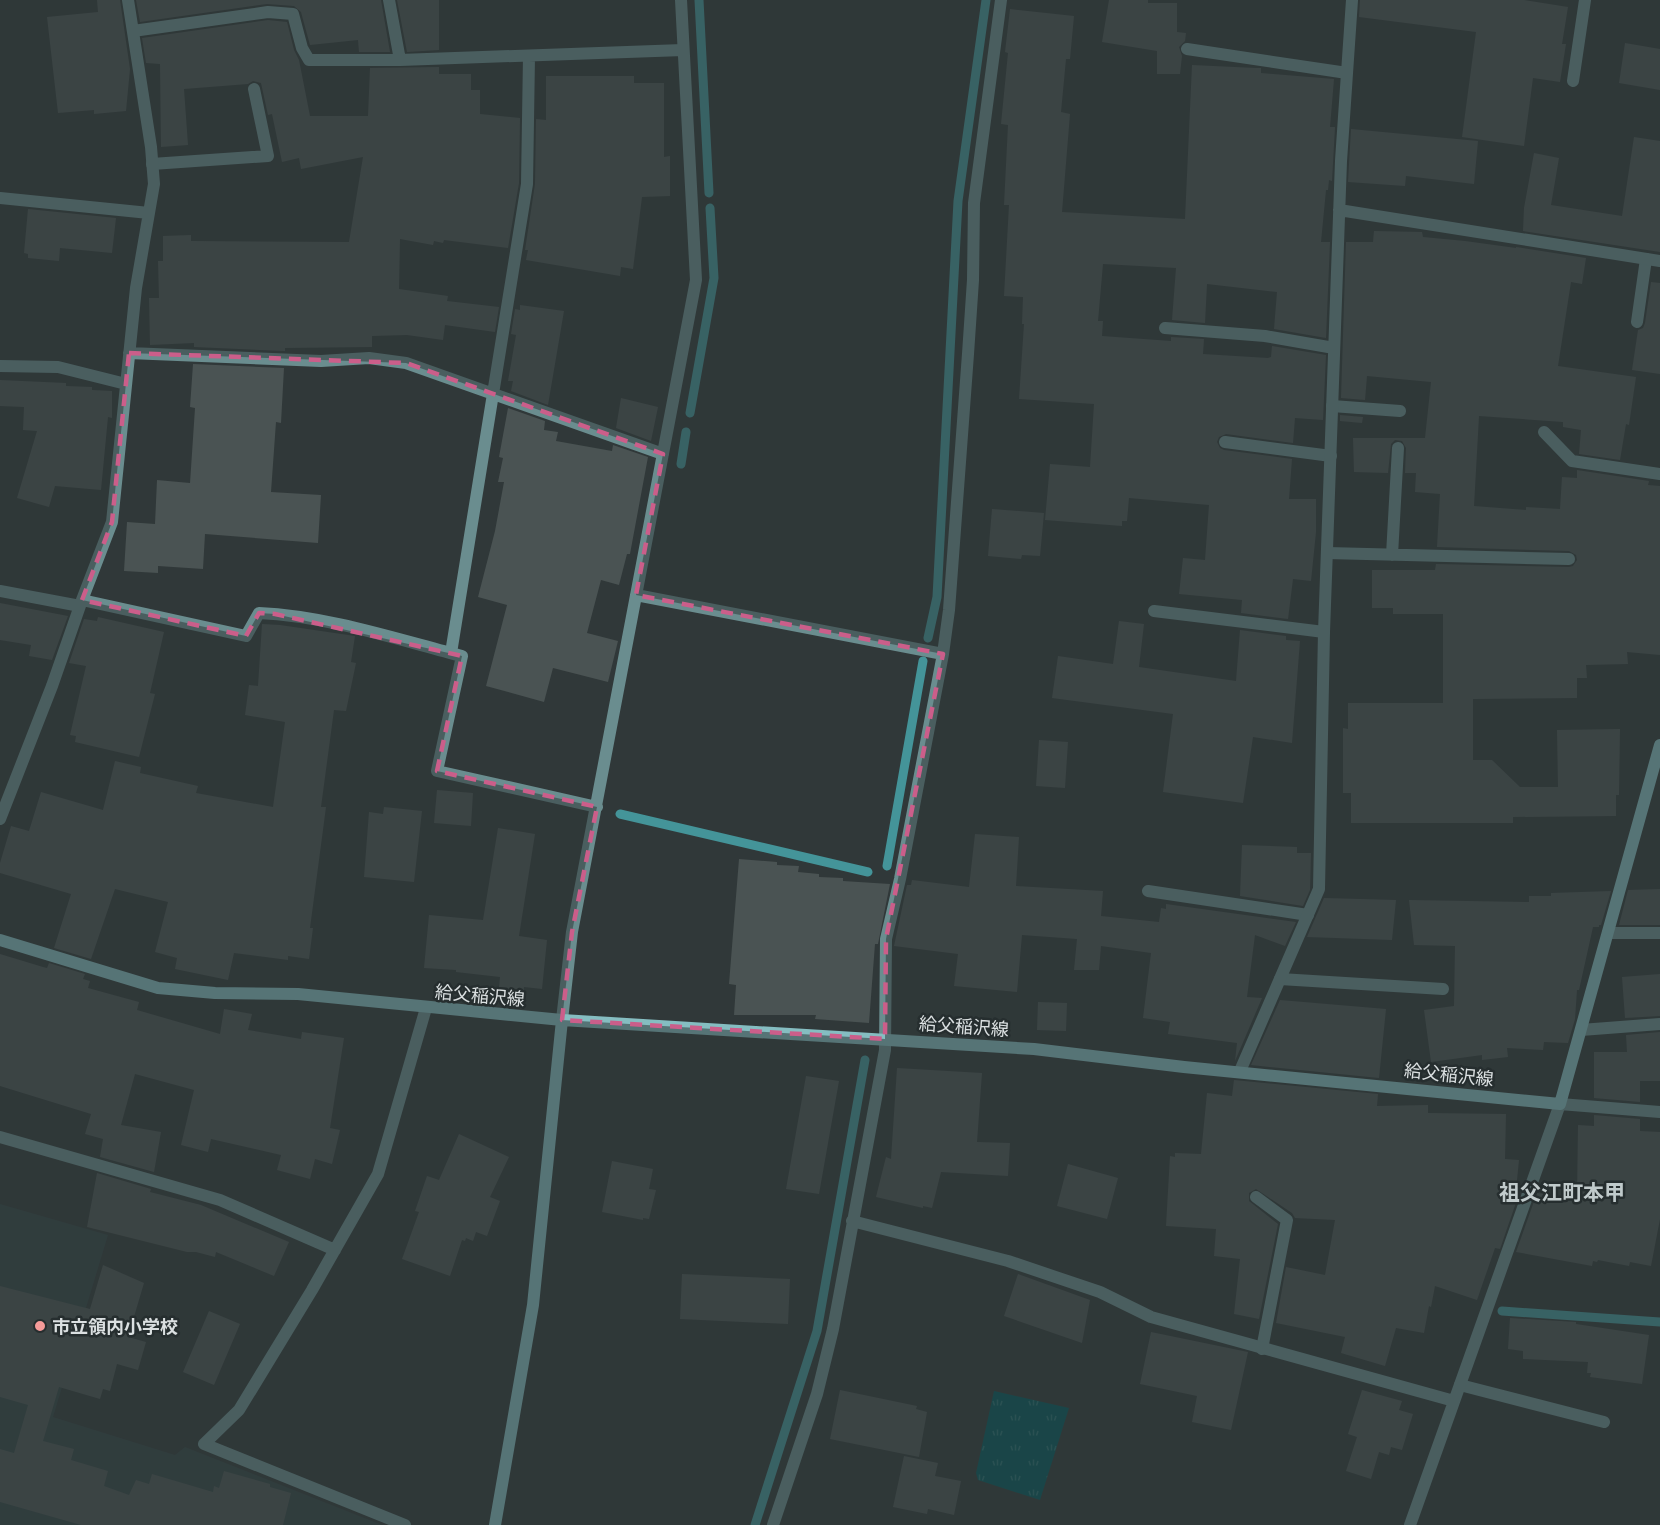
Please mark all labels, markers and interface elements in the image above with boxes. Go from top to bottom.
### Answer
street label: 給父稲沢線 [434,979,526,1011]
street label: 給父稲沢線 [918,1011,1010,1041]
street label: 給父稲沢線 [1403,1057,1495,1091]
district label: 祖父江町本甲 [1499,1178,1625,1206]
place label: 市立領内小学校 [52,1314,178,1338]
marker: 市立領内小学校 [33,1319,47,1333]

